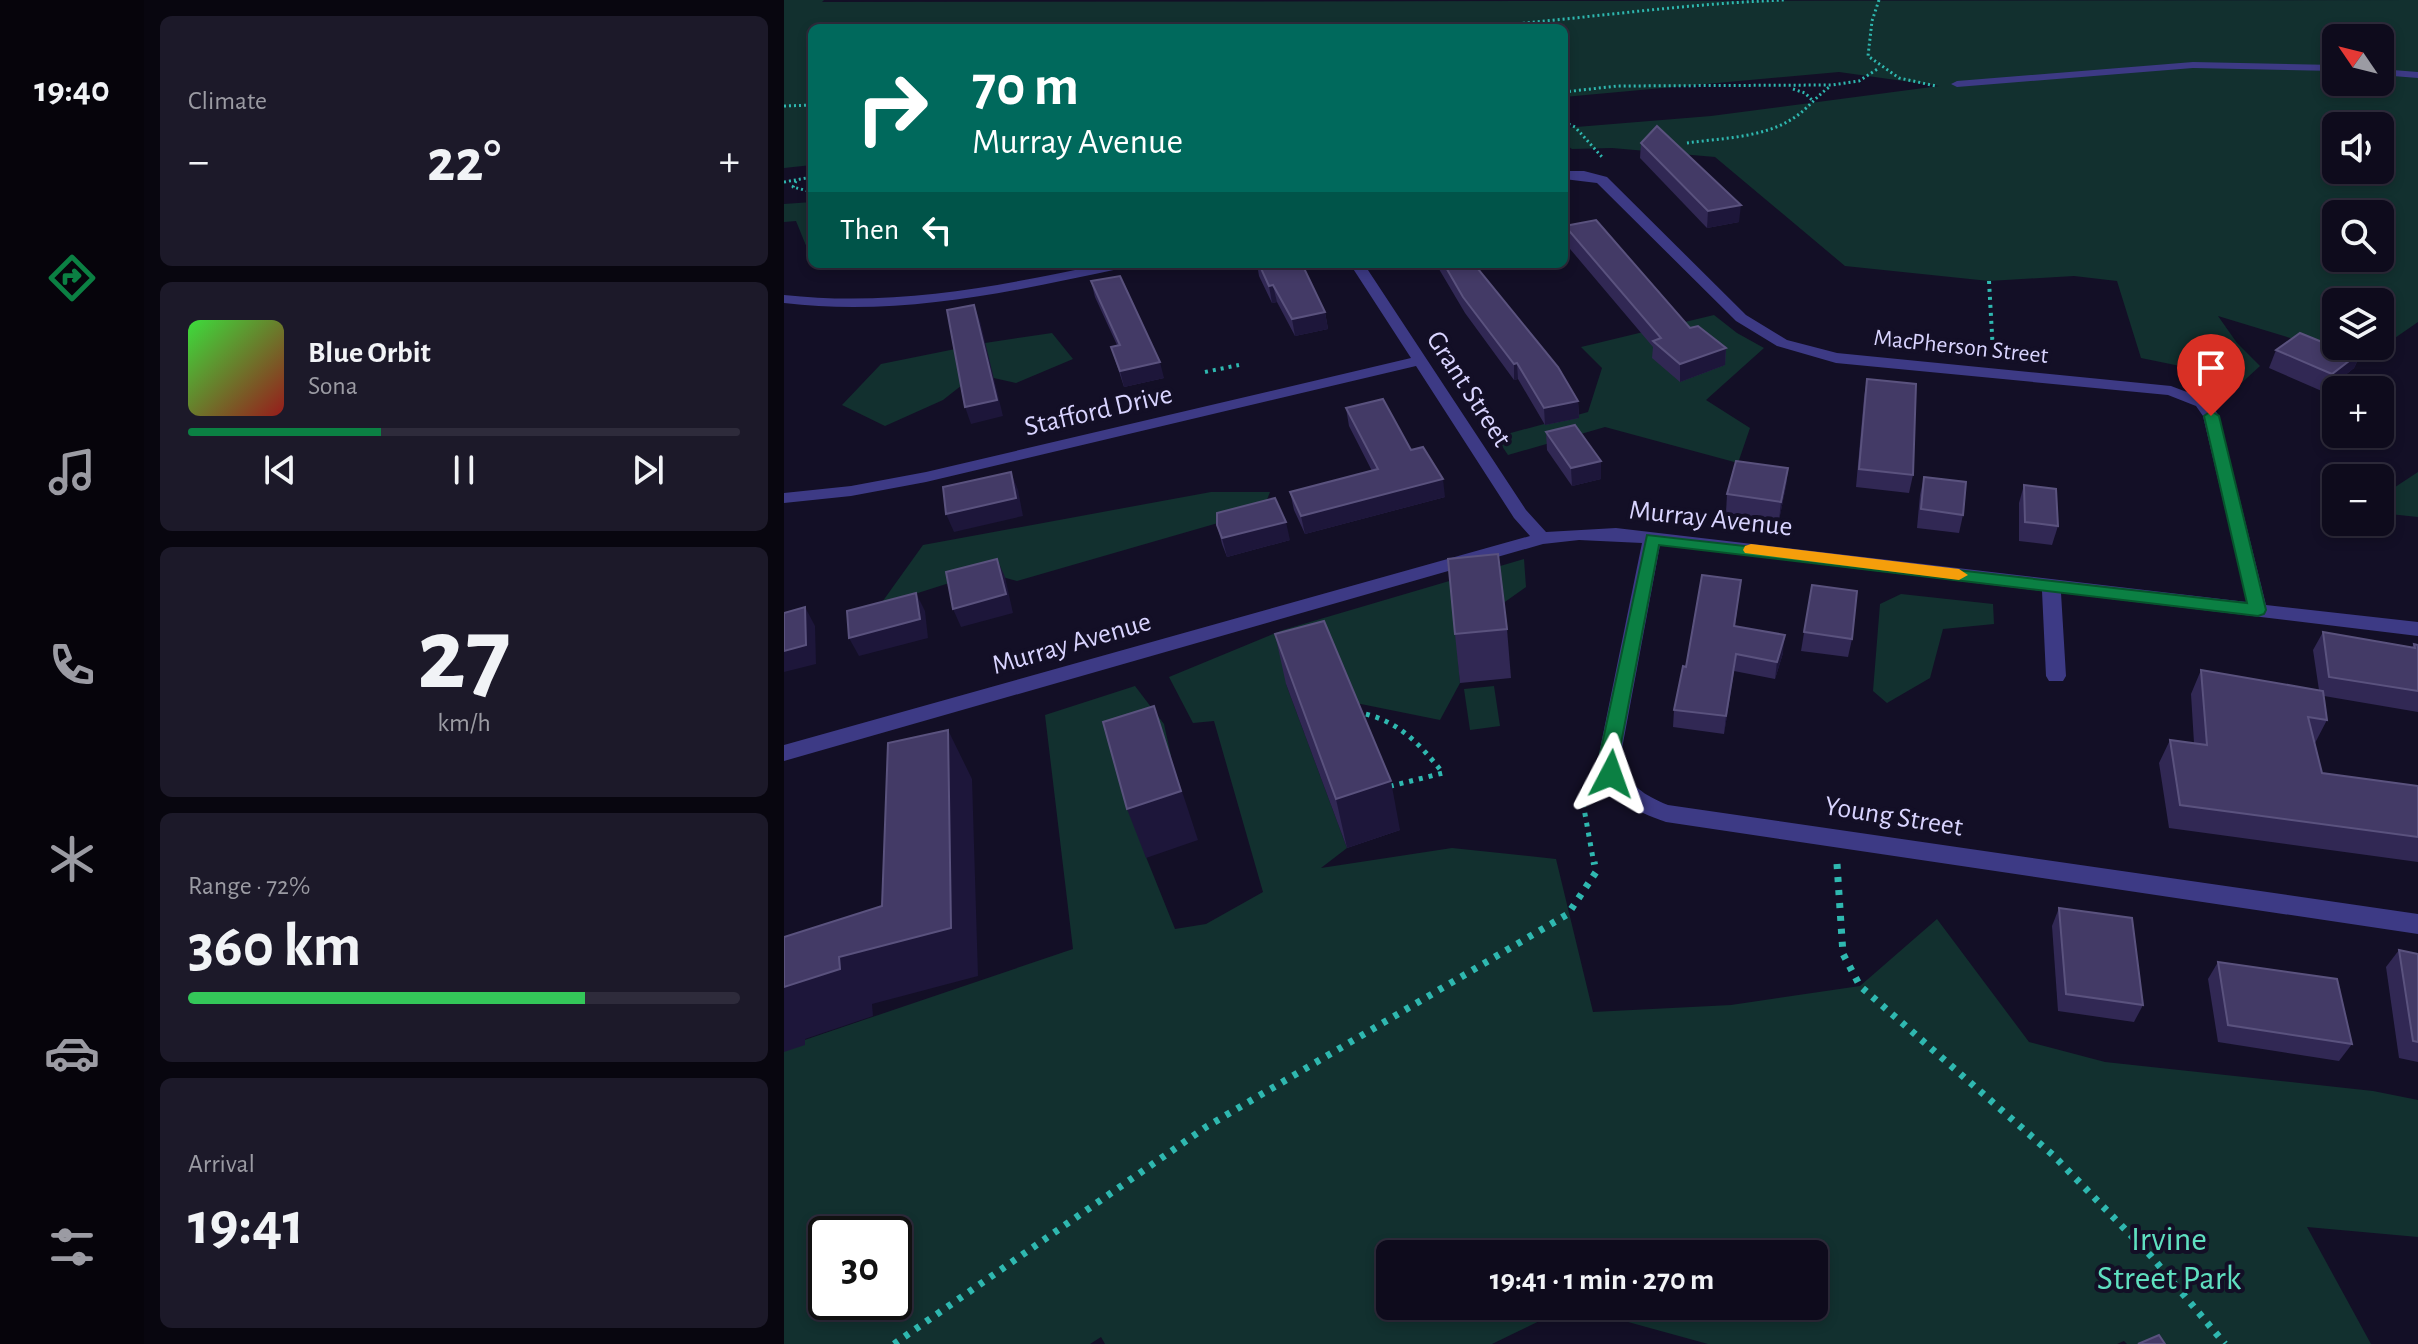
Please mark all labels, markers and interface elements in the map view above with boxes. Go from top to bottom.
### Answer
north arrow [2322,24,2394,96]
map controls [2322,24,2394,536]
icon: right [840,56,944,160]
text: 70 m [972,59,1079,115]
text: 19:40 [34,72,110,108]
text: Climate [188,88,267,114]
button: sound [2322,112,2394,184]
text: Murray Avenue [972,124,1183,160]
text: 22° [427,132,501,192]
text: − [188,140,209,184]
text: + [719,140,740,184]
button: search [2322,200,2394,272]
icon: left [915,208,959,252]
text: Then [840,215,899,245]
icon: directions [44,250,100,306]
button: layers [2322,288,2394,360]
street label: Grant Street [1421,326,1516,452]
street label: MacPherson Street [1872,326,2050,368]
pin [2177,334,2245,416]
text: Blue Orbit [308,338,431,368]
icon: arrive [2189,346,2233,390]
text: Sona [308,373,358,399]
button: + [2322,376,2394,448]
street label: Stafford Drive [1022,380,1175,442]
icon: music [44,444,100,500]
icon: previous [258,448,302,492]
icon: pause [442,448,486,492]
icon: next [626,448,670,492]
button: − [2322,464,2394,536]
street label: Murray Avenue [1628,496,1794,541]
text: 27 [417,604,511,708]
street label: Murray Avenue [989,608,1154,680]
icon: phone [44,637,100,693]
text: km/h [437,710,491,736]
position arrow [1569,732,1653,816]
street label: Young Street [1823,792,1965,842]
icon: climate [44,831,100,887]
text: Range · 72% [188,873,310,899]
text: 360 km [188,917,361,977]
icon: car [44,1025,100,1081]
text: Arrival [188,1151,255,1177]
text: 19:41 [188,1195,304,1255]
speed limit sign: 30 [808,1216,912,1320]
icon: filters [44,1219,100,1275]
park label: Irvine Street Park [2097,1223,2242,1296]
text: 19:41 · 1 min · 270 m [1490,1265,1714,1295]

